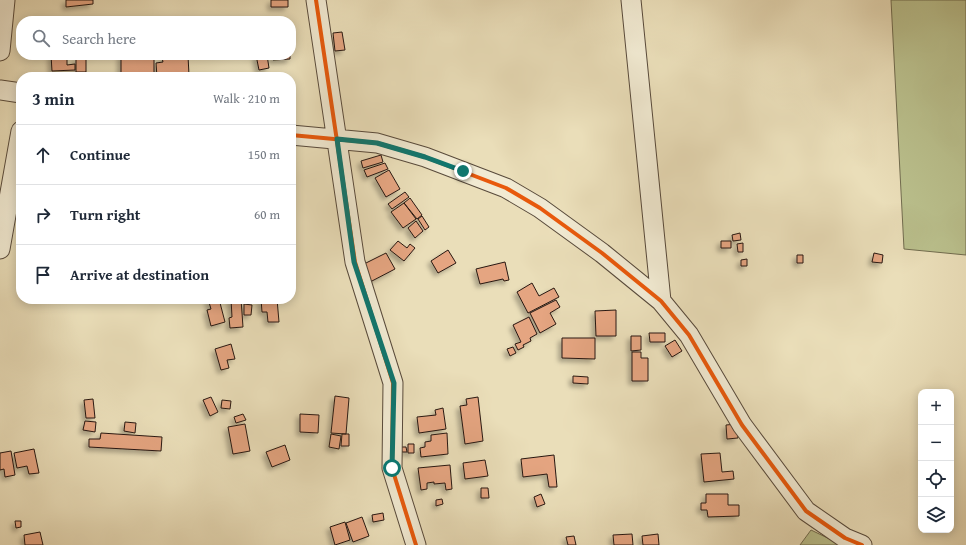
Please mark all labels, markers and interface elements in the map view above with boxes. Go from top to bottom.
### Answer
search box [16,16,296,60]
icon: search [30,27,52,49]
text: Search here [62,28,136,49]
text: 3 min [32,86,74,111]
text: Walk · 210 m [213,89,280,108]
icon: ahead [32,144,54,166]
text: Continue [70,144,131,165]
text: 150 m [248,145,280,164]
route end [454,162,472,180]
icon: right [32,204,54,226]
text: Turn right [70,204,141,225]
text: 60 m [254,205,280,224]
icon: arrive [32,264,54,286]
text: Arrive at destination [70,264,209,285]
map controls [918,389,954,533]
button: + [918,389,954,425]
button: − [918,425,954,461]
route start [383,459,401,477]
button: locate [918,461,954,497]
button: layers [918,497,954,533]

